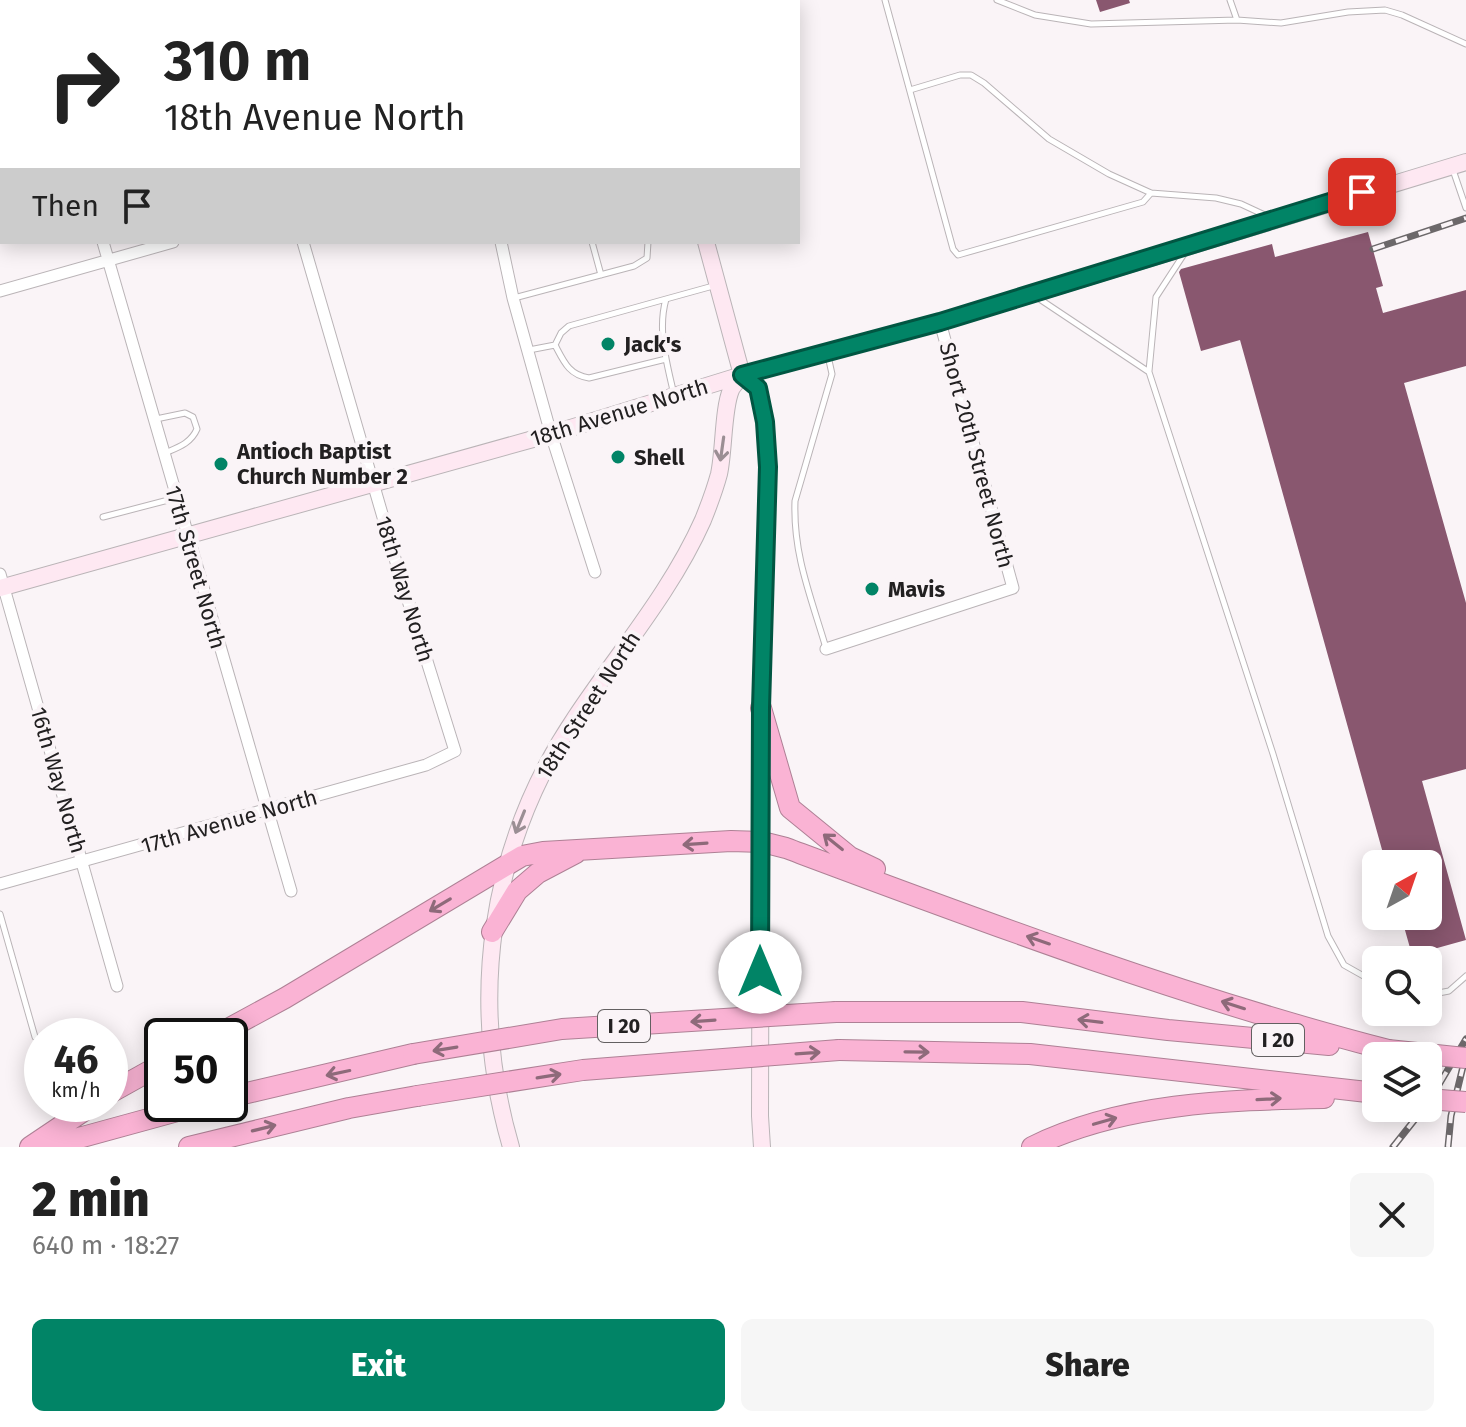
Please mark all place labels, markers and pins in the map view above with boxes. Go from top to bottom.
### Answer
pin [1328,158,1396,226]
place label: Jack's [623,331,682,358]
marker: Jack's [599,335,617,353]
place label: Antioch Baptist Church Number 2 [236,438,408,490]
place label: Shell [634,444,685,471]
marker: Shell [609,448,627,466]
marker: Antioch Baptist Church Number 2 [212,455,230,473]
place label: Mavis [888,576,946,603]
marker: Mavis [863,580,881,598]

